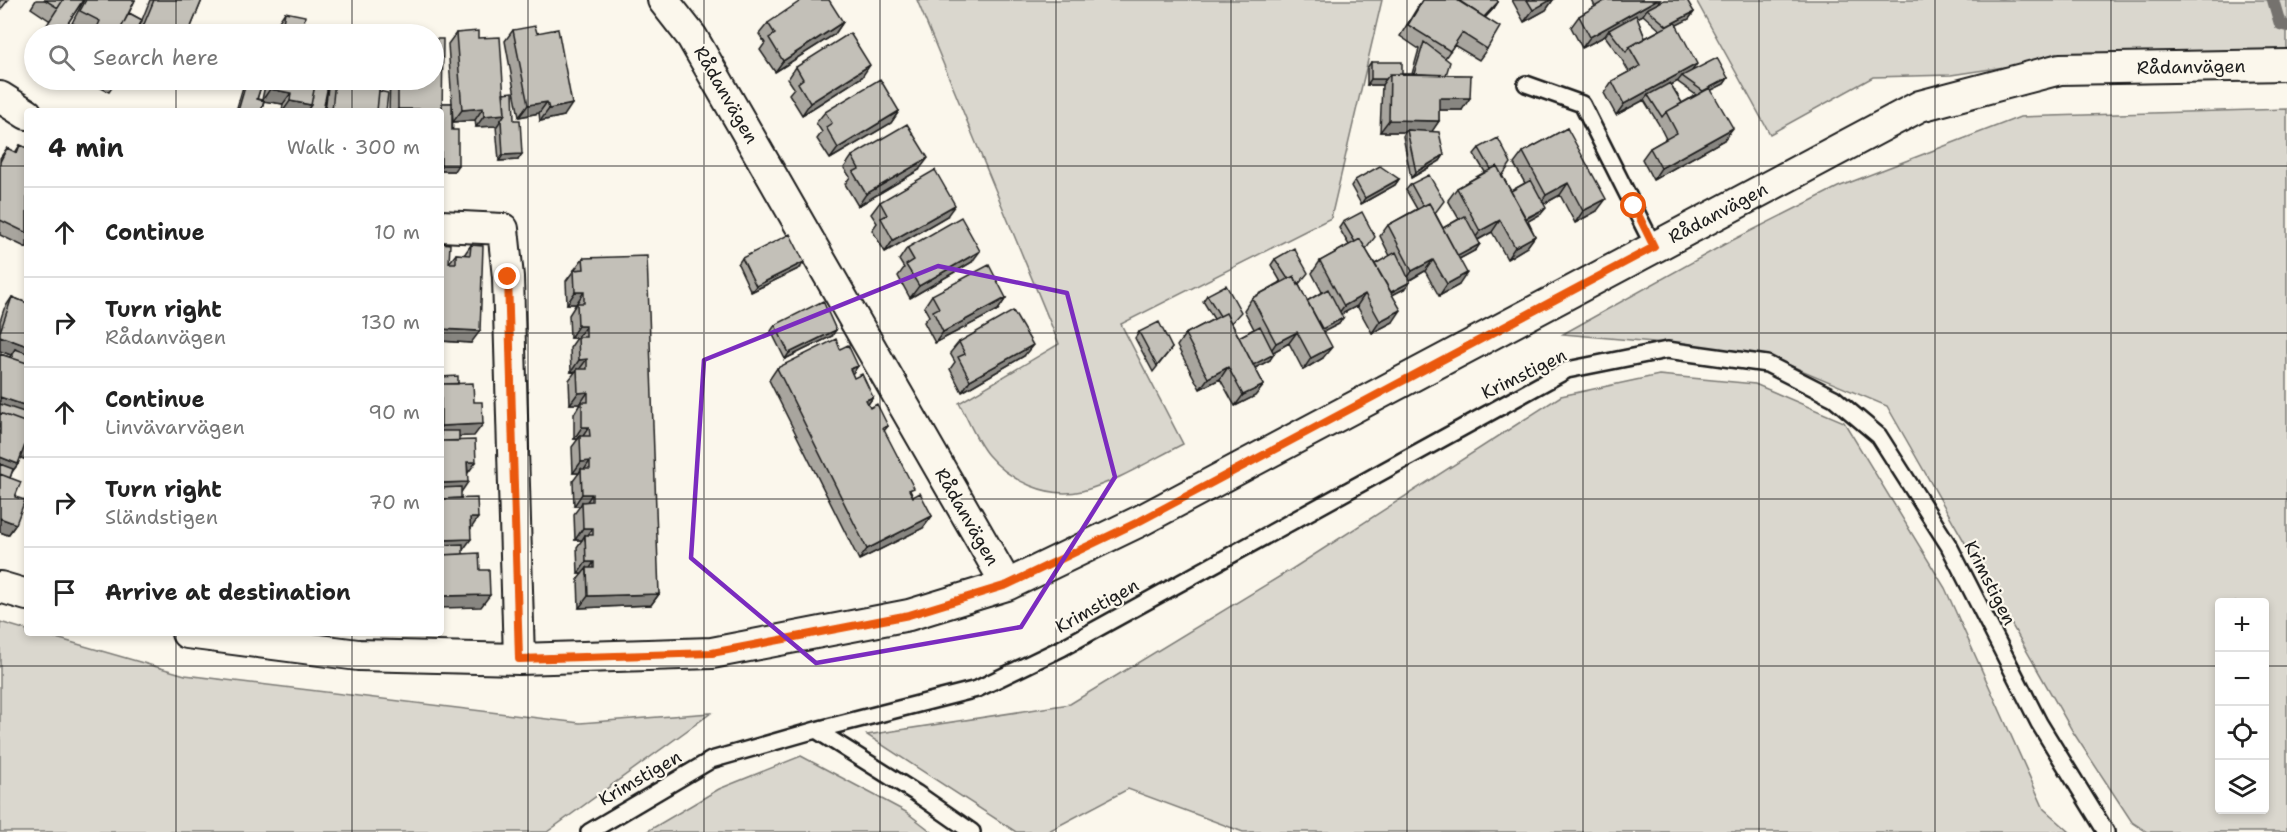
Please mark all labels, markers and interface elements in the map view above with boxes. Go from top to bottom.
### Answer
search box [24,24,444,90]
icon: search [45,41,78,74]
street label: Rådanvägen [688,42,764,148]
text: Search here [93,43,219,72]
street label: Rådanvägen [2136,54,2246,80]
text: 4 min [48,130,124,165]
text: Walk · 300 m [287,134,420,160]
street label: Rådanvägen [1664,177,1772,249]
route start [1620,192,1646,218]
icon: ahead [48,216,81,249]
text: Continue [105,218,205,247]
text: 10 m [374,219,420,245]
route end [494,263,520,289]
text: Turn right [105,295,222,324]
icon: right [48,306,81,339]
text: 130 m [361,309,420,335]
text: Rådanvägen [105,324,226,350]
street label: Krimstigen [1477,343,1571,405]
text: Continue [105,385,205,414]
icon: ahead [48,396,81,429]
text: 90 m [368,399,420,425]
text: Linvävarvägen [105,414,245,440]
street label: Rådanvägen [929,464,1005,570]
text: Turn right [105,475,222,504]
icon: right [48,486,81,519]
text: 70 m [368,489,420,515]
text: Sländstigen [105,504,218,530]
street label: Krimstigen [1958,537,2022,629]
street label: Krimstigen [1051,573,1143,639]
icon: arrive [48,576,81,609]
text: Arrive at destination [105,578,351,607]
map controls [2215,598,2269,814]
button: + [2215,598,2269,652]
button: − [2215,652,2269,706]
button: locate [2215,706,2269,760]
street label: Krimstigen [594,745,686,811]
button: layers [2215,760,2269,814]

